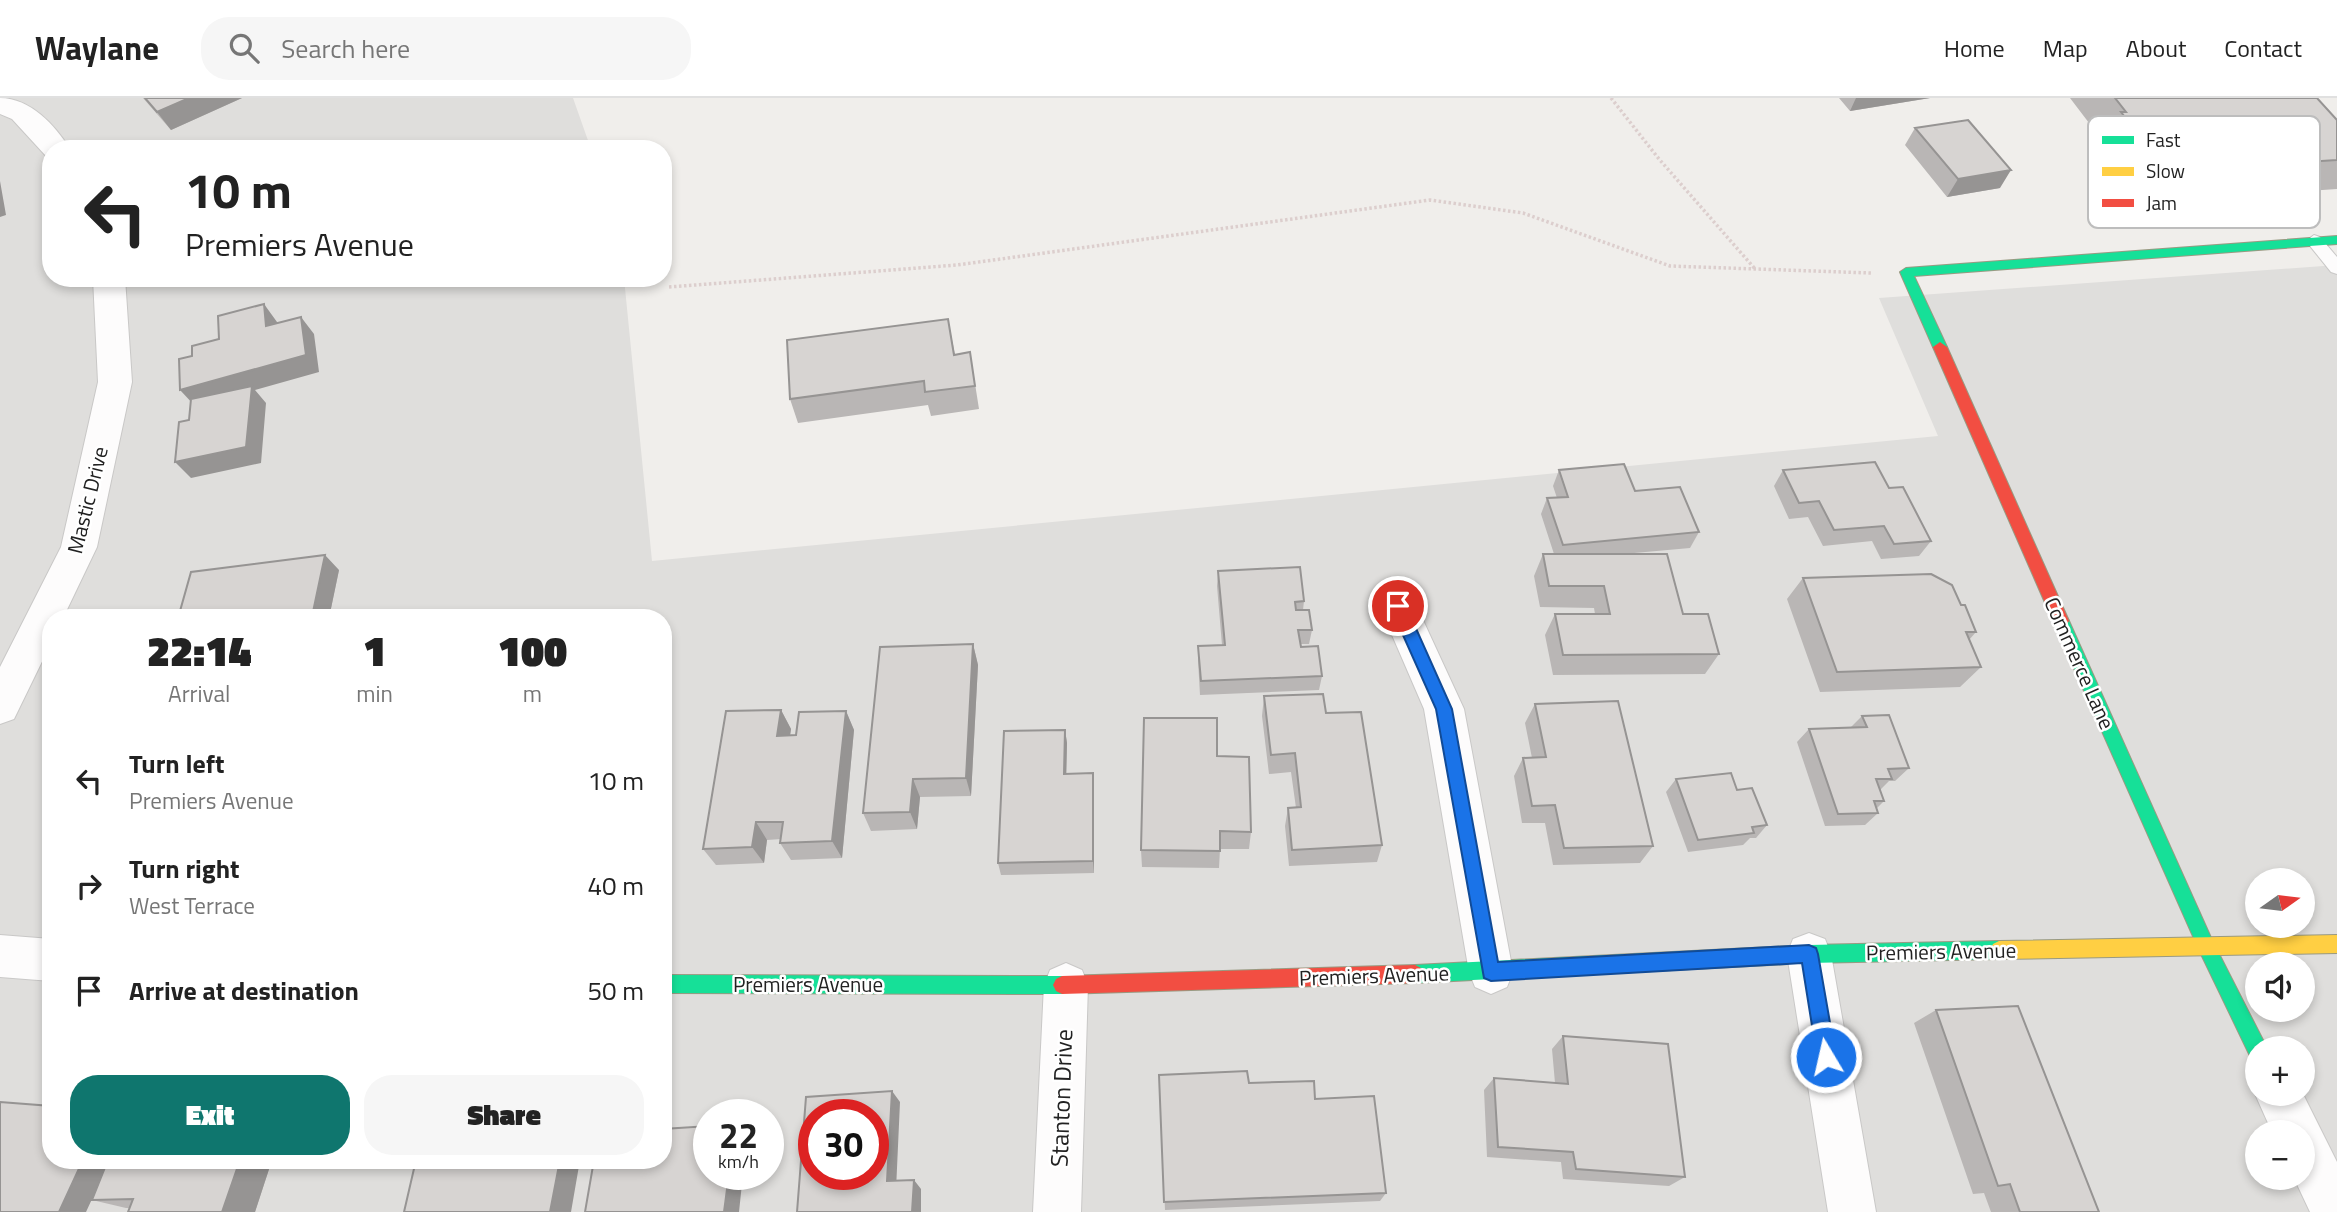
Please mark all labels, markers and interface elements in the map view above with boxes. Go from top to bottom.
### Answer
search box [201,17,691,80]
text: Waylane [35,23,159,73]
icon: search [225,29,263,67]
text: Search here [281,29,410,68]
text: Home [1944,30,2005,66]
text: Map [2043,30,2088,66]
text: About [2126,30,2186,66]
text: Contact [2224,30,2302,66]
legend [2088,116,2320,228]
text: Fast [2146,125,2181,154]
text: 10 m [185,152,292,227]
text: Slow [2146,156,2185,185]
icon: left [70,168,161,259]
text: Jam [2146,188,2177,217]
text: Premiers Avenue [185,220,414,268]
street label: Mastic Drive [58,443,116,557]
pin [1368,576,1428,636]
icon: arrive [1379,587,1417,625]
street label: Commerce Lane [2037,592,2123,734]
text: 22:14 [147,618,251,682]
text: 1 [363,618,386,682]
text: 100 [498,618,567,682]
text: Arrival [168,676,230,711]
text: min [356,676,393,711]
text: m [523,676,542,711]
text: Turn left [129,744,224,783]
text: 10 m [587,761,644,800]
icon: left [70,762,108,800]
text: Premiers Avenue [129,783,294,818]
text: Turn right [129,849,240,888]
text: 40 m [587,866,644,905]
icon: right [70,867,108,905]
north arrow [2245,868,2315,938]
map controls [2245,868,2315,1190]
text: West Terrace [129,888,255,923]
street label: Premiers Avenue [1866,934,2016,968]
button: sound [2245,952,2315,1022]
street label: Premiers Avenue [1298,956,1450,994]
street label: Premiers Avenue [733,968,883,1000]
text: Arrive at destination [129,971,359,1010]
text: 50 m [587,971,644,1010]
icon: arrive [70,972,108,1010]
position arrow [1789,1020,1863,1094]
street label: Stanton Drive [1041,1029,1081,1167]
button: + [2245,1036,2315,1106]
button: Exit [70,1075,350,1155]
button: Share [364,1075,644,1155]
speed limit sign: 30 [798,1099,889,1190]
text: 22 [719,1108,758,1162]
button: − [2245,1120,2315,1190]
text: km/h [718,1148,759,1175]

